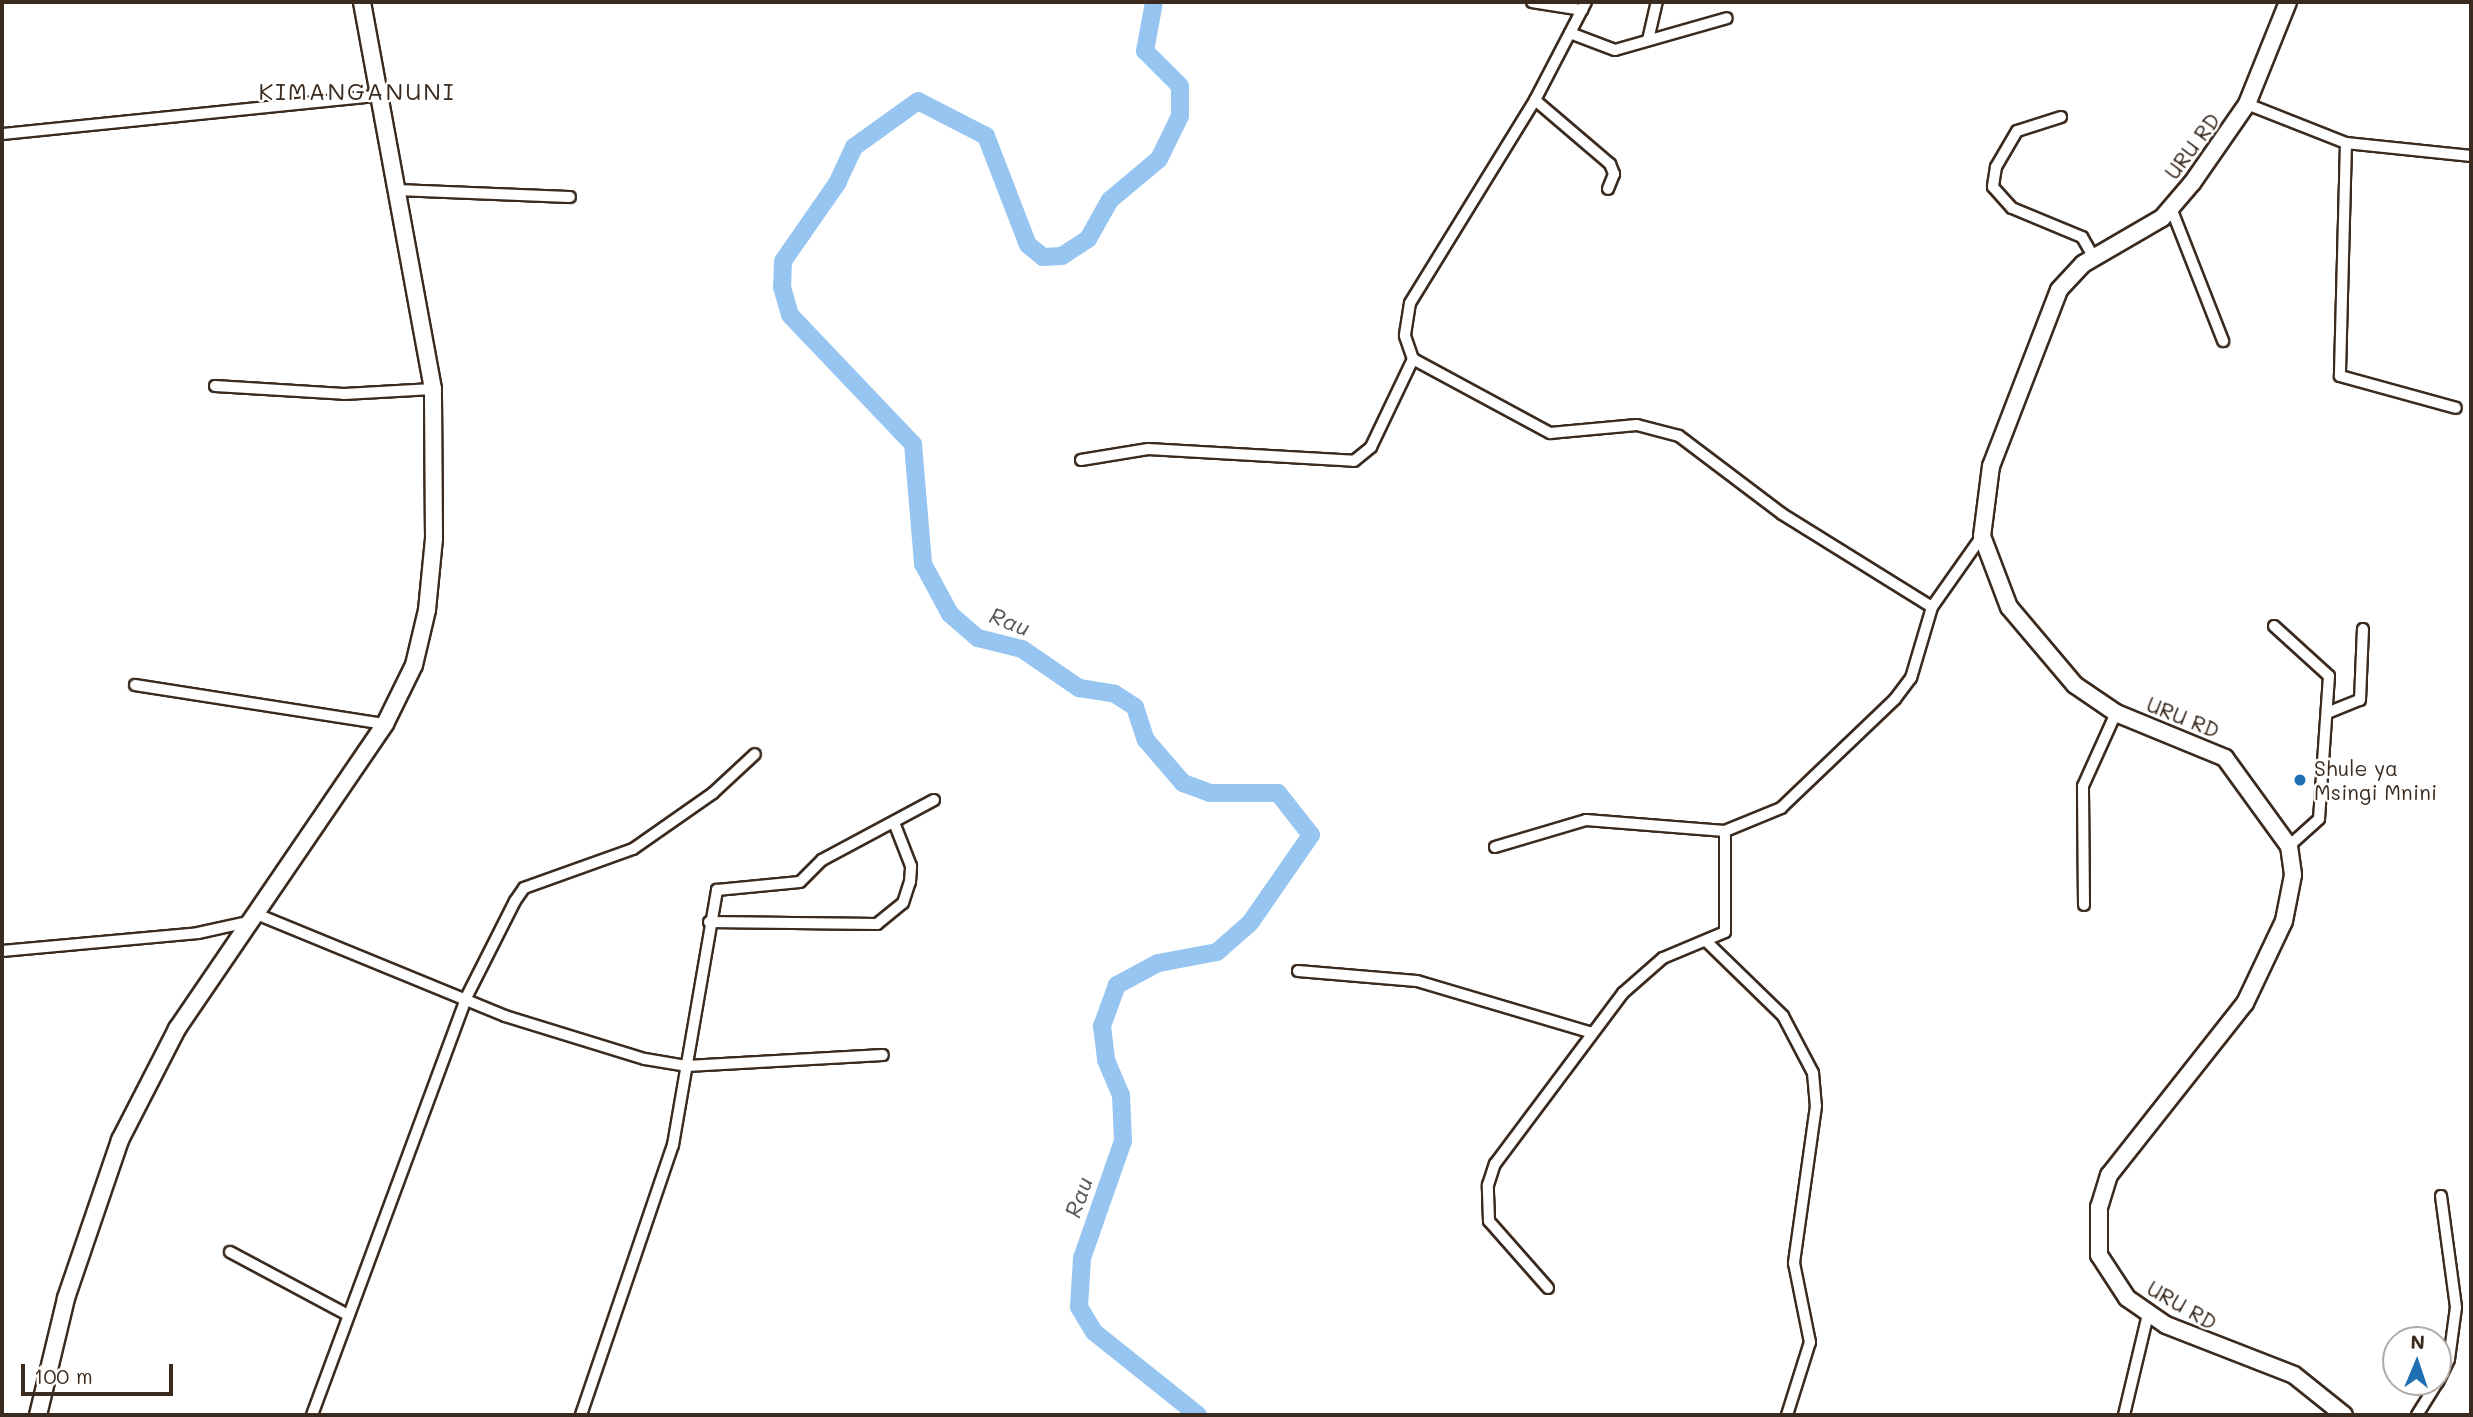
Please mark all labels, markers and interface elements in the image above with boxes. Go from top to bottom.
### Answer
district label: KIMANGANUNI [260,77,454,105]
street label: URU RD [2159,108,2225,184]
water label: Rau [986,601,1034,641]
street label: URU RD [2143,691,2223,743]
place label: Shule ya Msingi Mnini [2314,755,2437,805]
marker: Shule ya Msingi Mnini [2292,772,2308,788]
water label: Rau [1058,1173,1098,1221]
street label: URU RD [2143,1275,2221,1335]
north arrow [2382,1326,2452,1396]
text: N [2410,1329,2425,1354]
scale bar [24,1350,177,1394]
text: 100 m [34,1362,93,1389]

